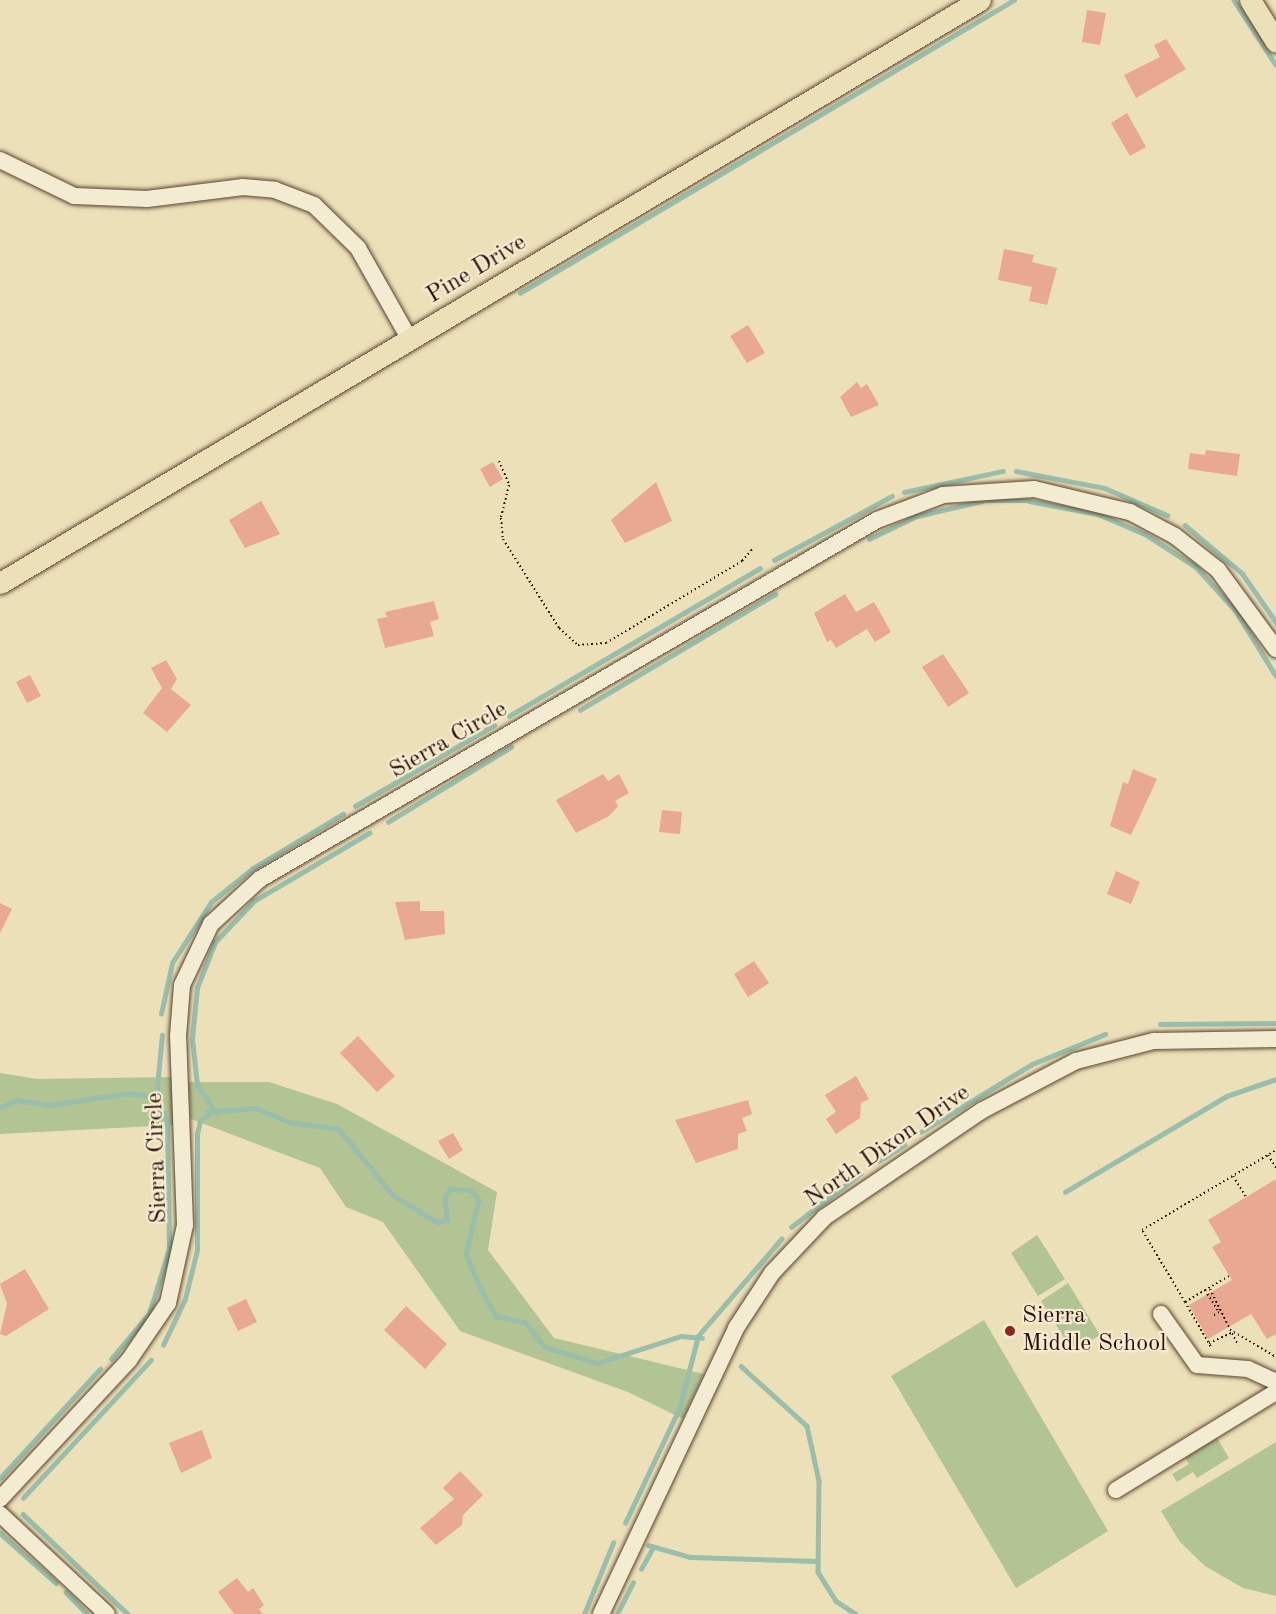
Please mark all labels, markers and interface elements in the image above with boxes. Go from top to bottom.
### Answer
street label: Pine Drive [422,229,532,311]
street label: Sierra Circle [385,696,513,786]
street label: North Dixon Drive [800,1079,976,1215]
street label: Sierra Circle [141,1092,175,1224]
place label: Sierra Middle School [1022,1303,1167,1359]
marker: Sierra Middle School [1003,1324,1017,1338]

